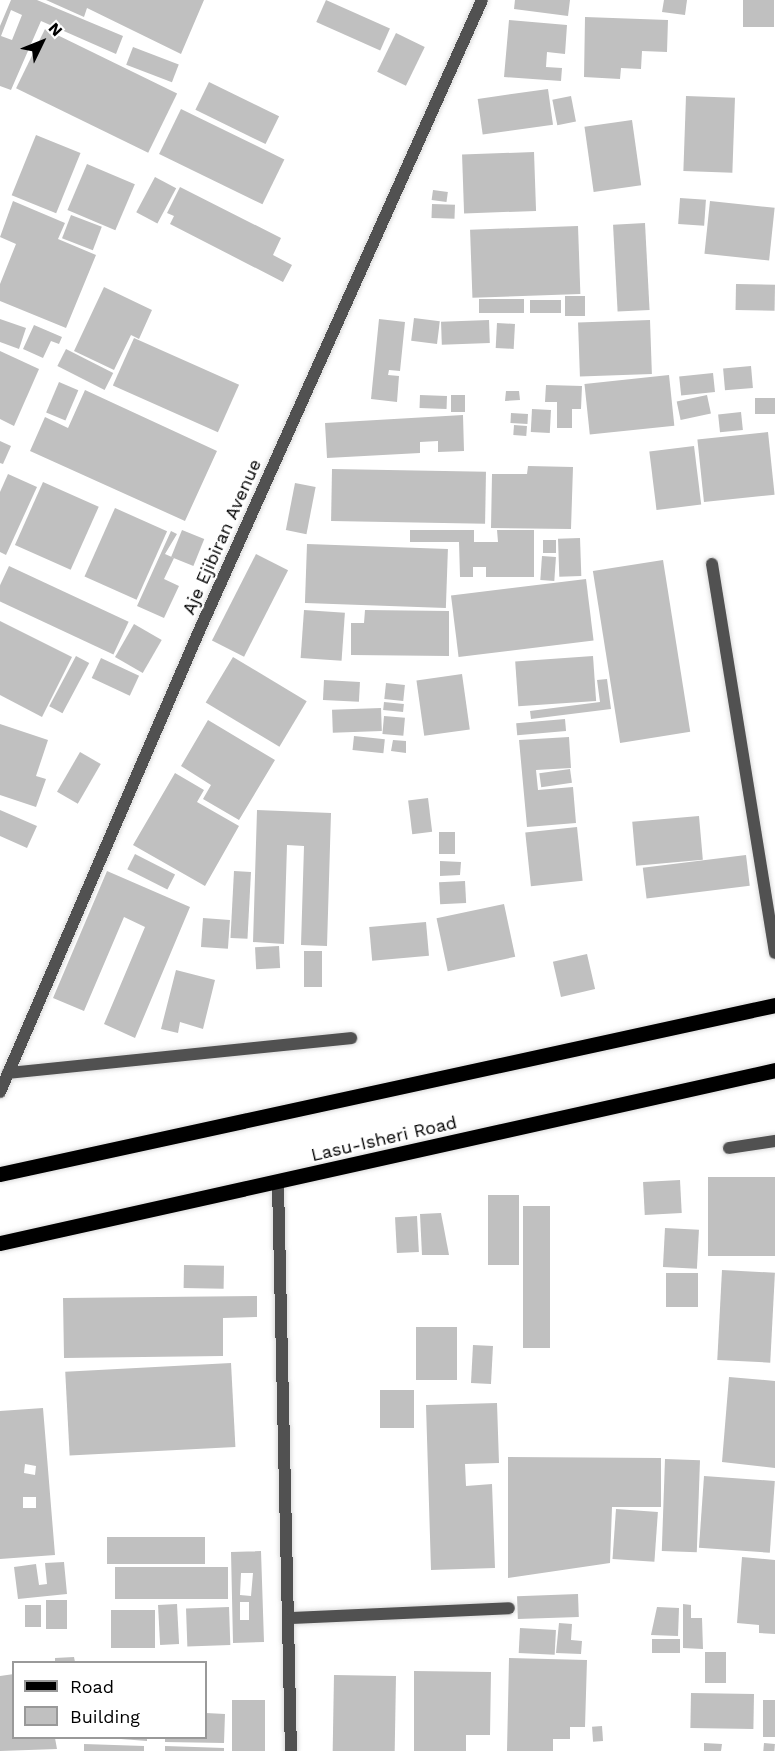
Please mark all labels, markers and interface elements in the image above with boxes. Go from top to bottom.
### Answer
north arrow [12,12,72,72]
text: N [45,19,67,40]
street label: Aje Ejibiran Avenue [178,456,266,618]
street label: Lasu-Isheri Road [309,1112,459,1166]
legend [12,1661,207,1739]
text: Road [70,1676,114,1697]
text: Building [70,1706,140,1727]

